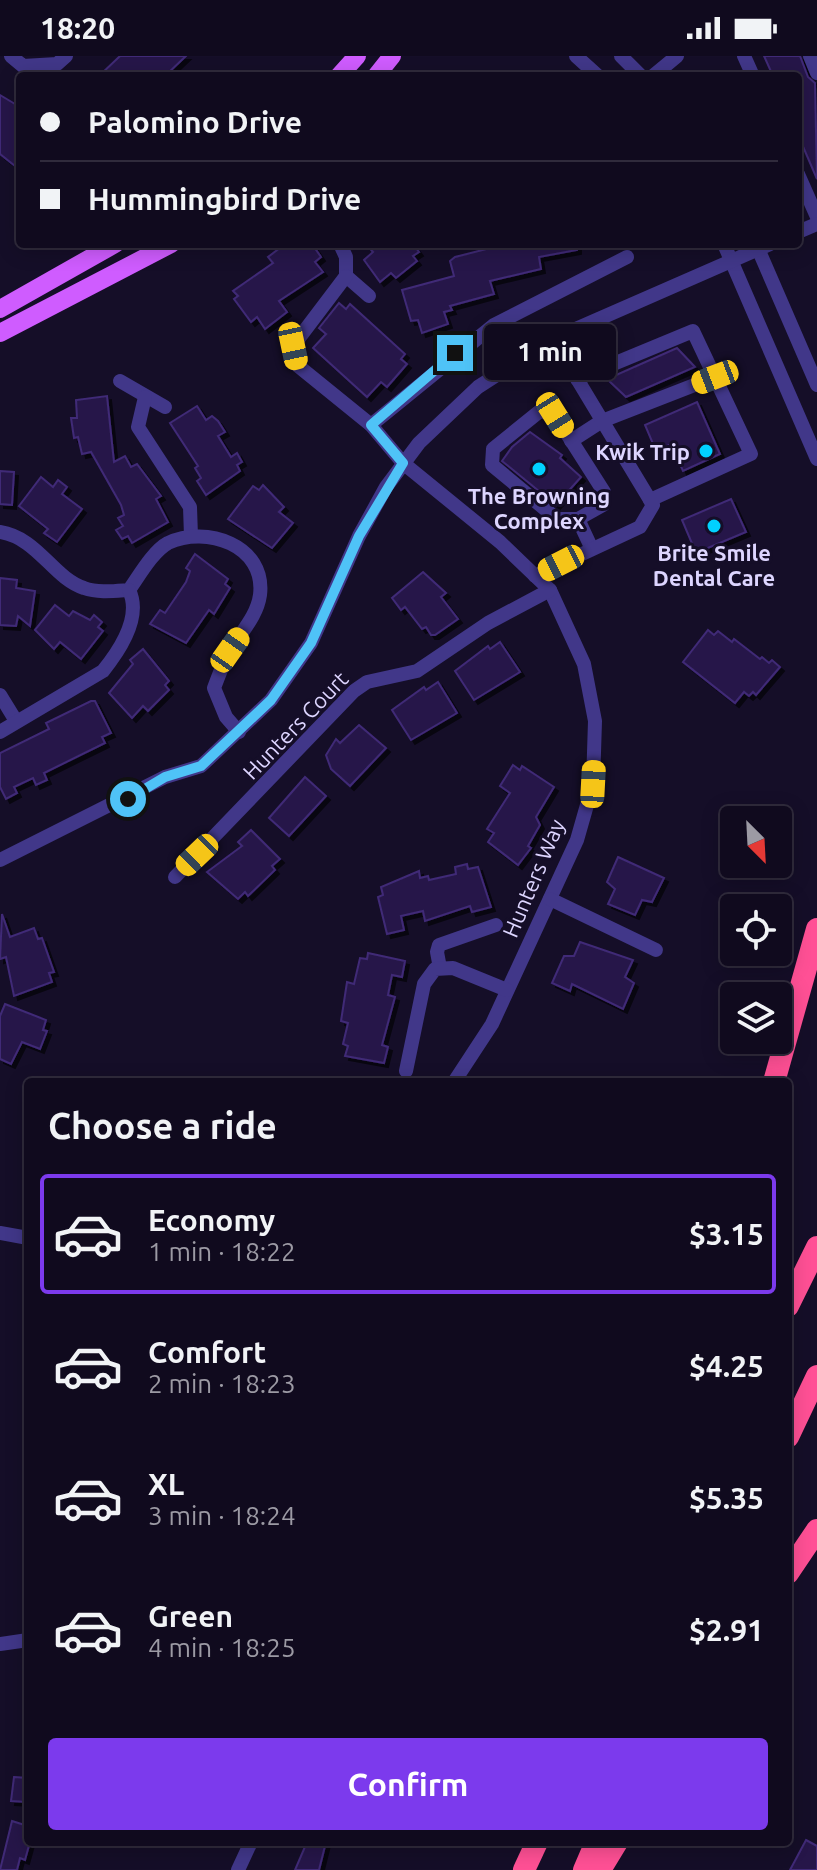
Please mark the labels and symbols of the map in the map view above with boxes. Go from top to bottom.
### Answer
car [276,320,310,372]
callout: 1 min [483,325,615,381]
route end [437,335,473,371]
car [688,357,742,397]
car [532,388,578,442]
place label: Kwik Trip [595,439,690,464]
marker: Kwik Trip [697,442,715,460]
marker: The Browning Complex [530,460,548,478]
place label: The Browning Complex [468,483,610,533]
marker: Brite Smile Dental Care [705,517,723,535]
place label: Brite Smile Dental Care [653,540,775,590]
car [534,541,588,585]
car [206,623,254,677]
street label: Hunters Court [237,666,353,784]
car [580,759,606,809]
route start [110,781,146,817]
north arrow [720,806,792,878]
street label: Hunters Way [497,815,569,941]
car [171,830,223,880]

